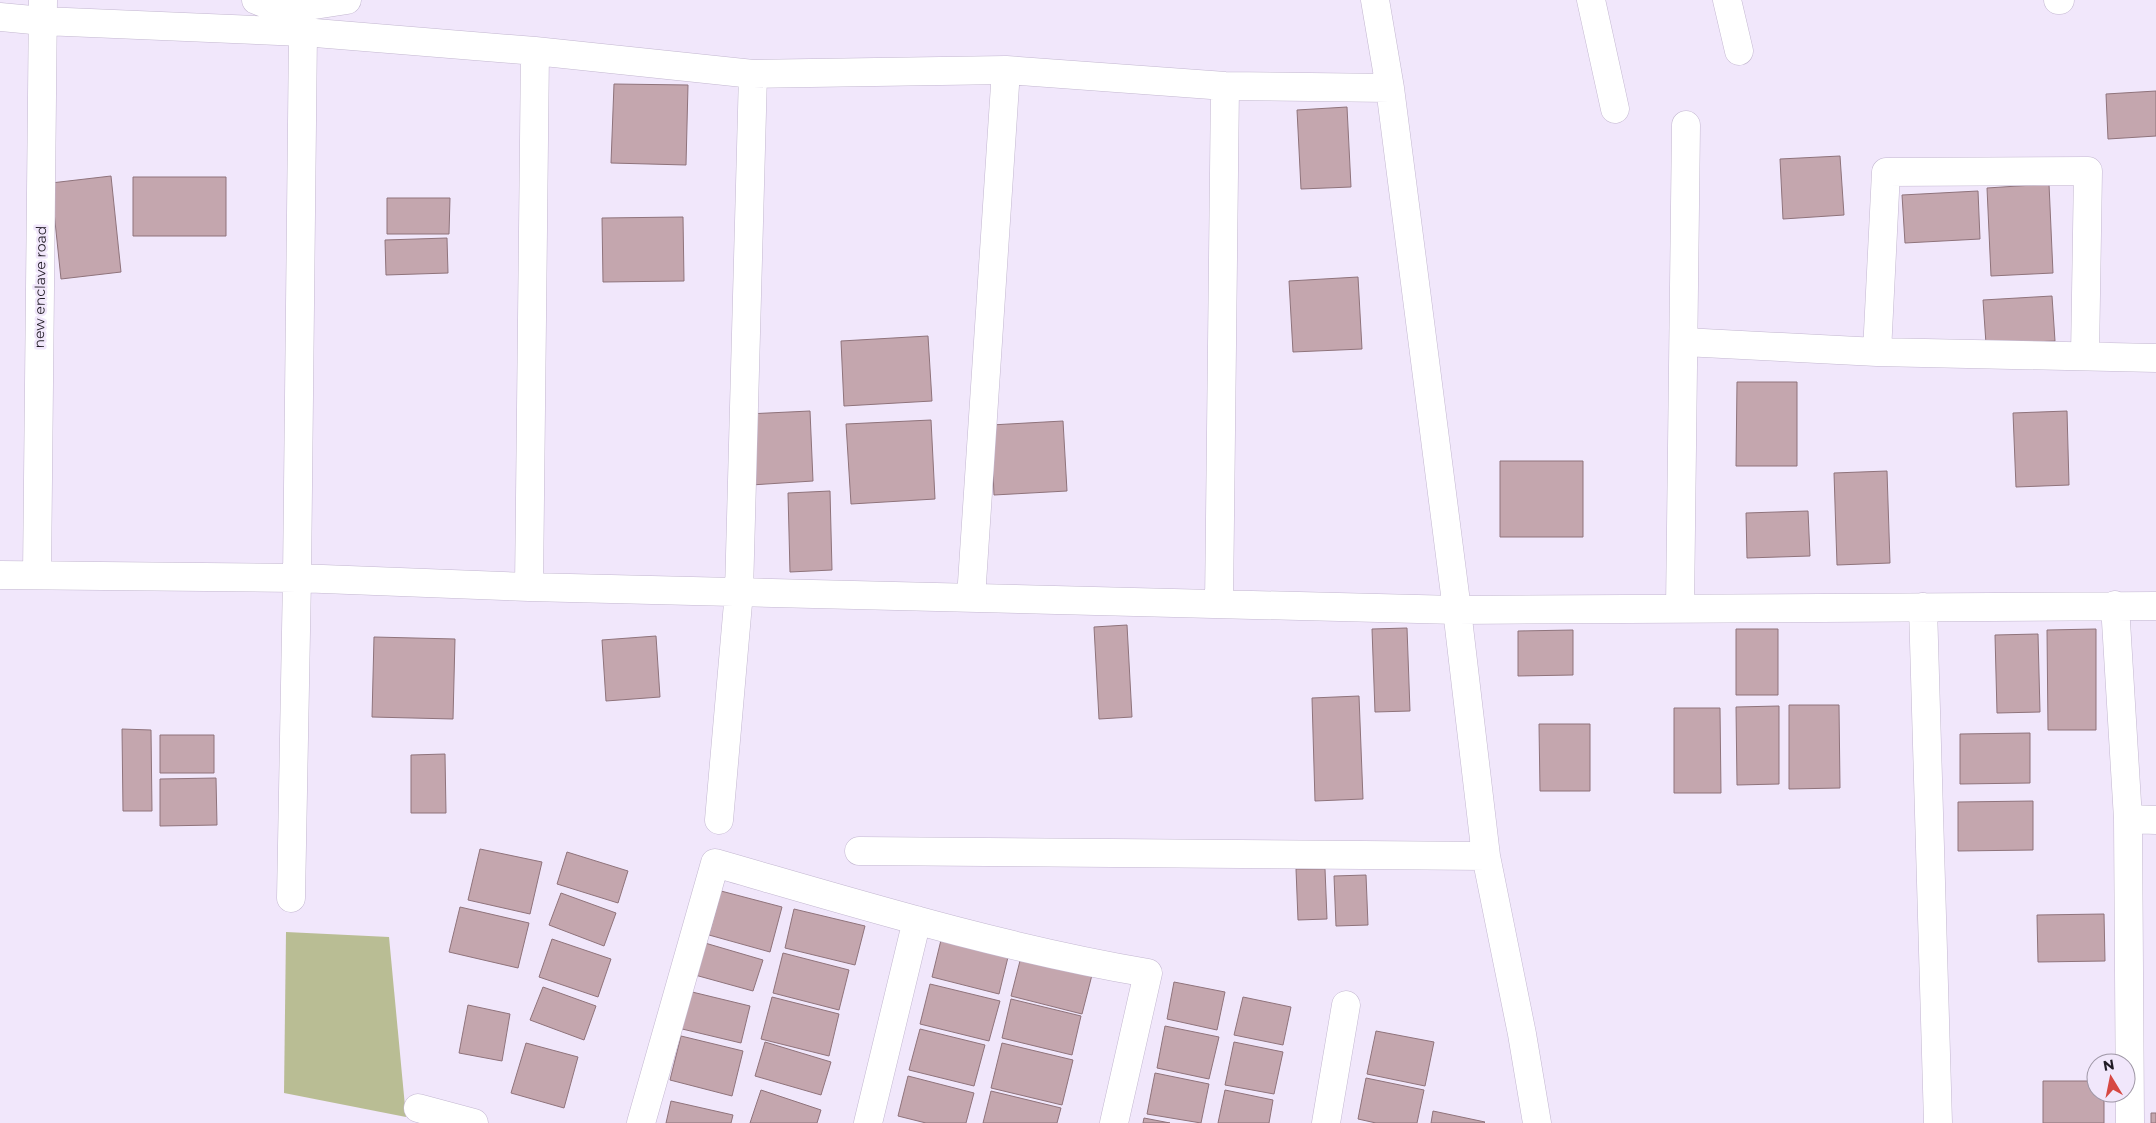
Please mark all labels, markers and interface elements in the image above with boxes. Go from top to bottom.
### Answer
street label: new enclave road [30,225,50,349]
north arrow [2086,1053,2136,1103]
text: N [2102,1055,2116,1075]

